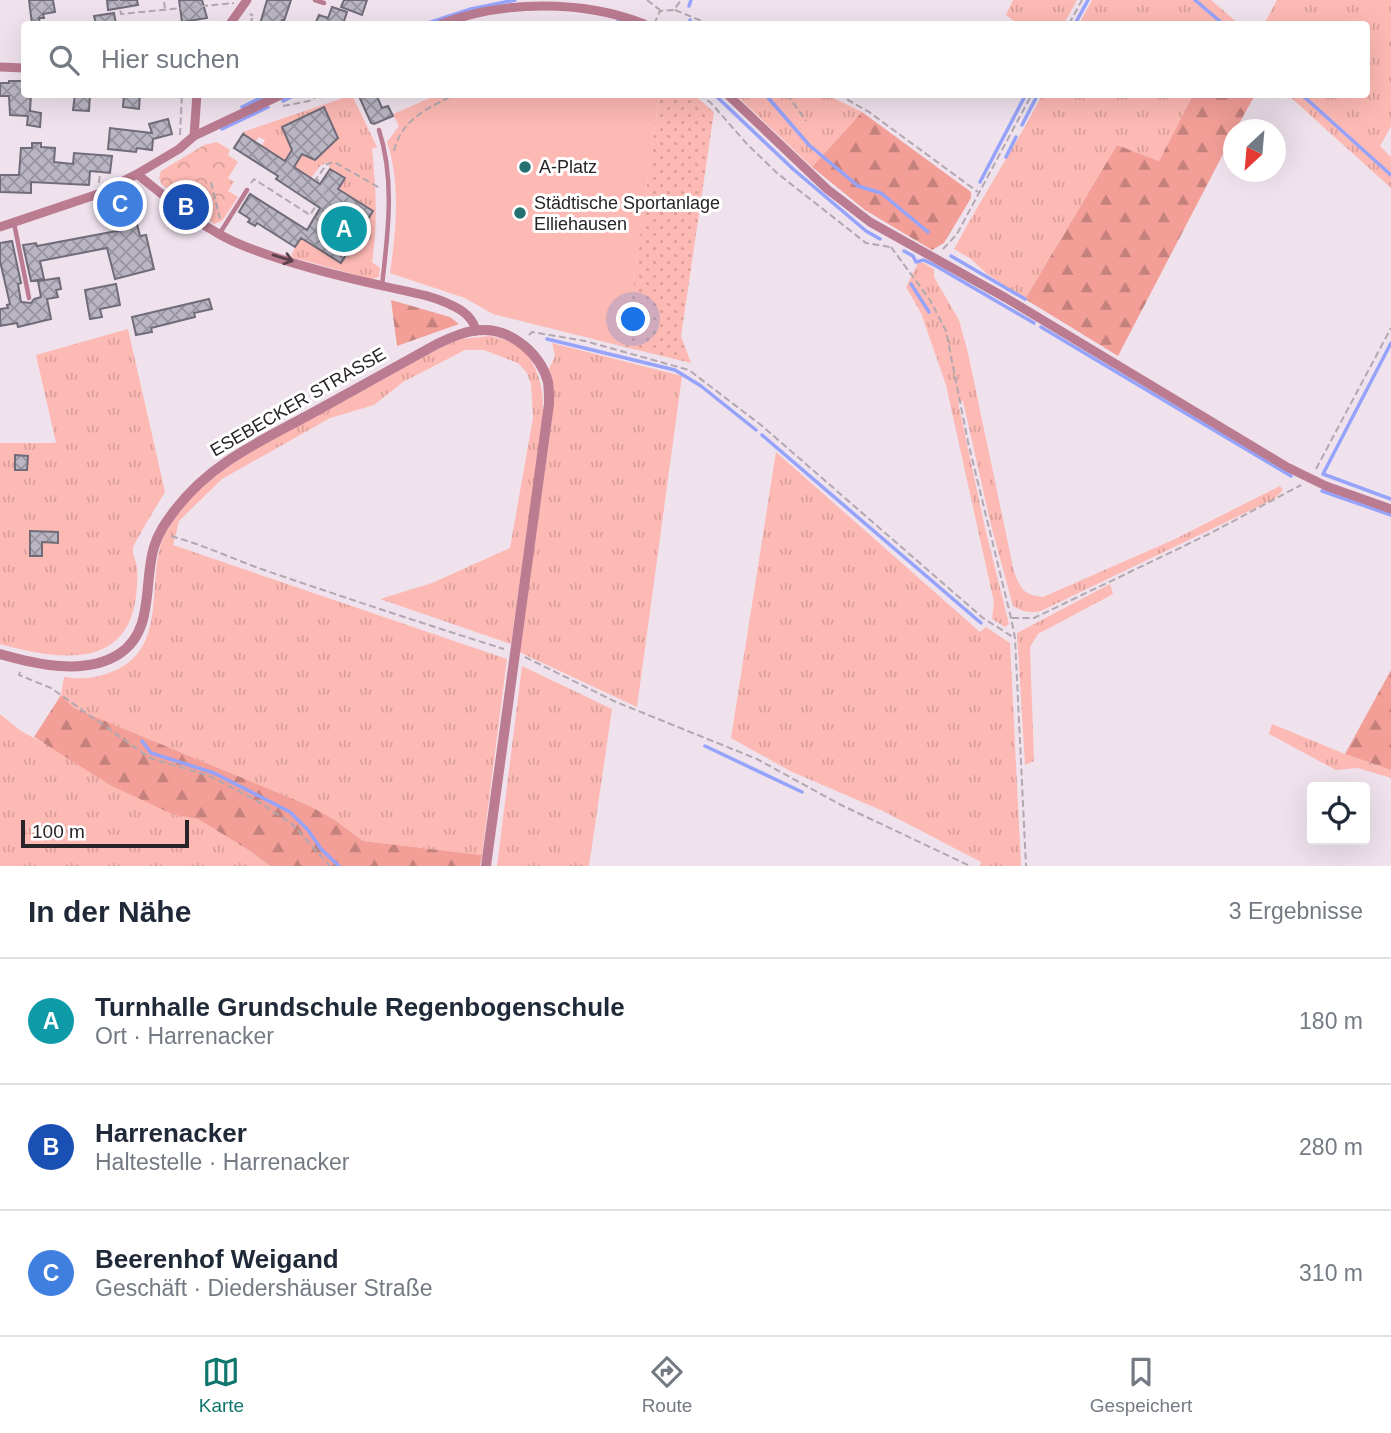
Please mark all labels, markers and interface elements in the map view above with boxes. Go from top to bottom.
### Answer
search box [21,21,1370,98]
icon: search [45,41,83,79]
text: Hier suchen [101,44,240,74]
north arrow [1223,119,1286,182]
place label: A-Platz [539,157,597,177]
marker: A-Platz [517,159,533,175]
pin: C [97,178,143,230]
pin: B [163,181,209,233]
place label: Städtische Sportanlage Elliehausen [534,193,720,234]
pin: A [321,203,367,255]
marker: Städtische Sportanlage Elliehausen [512,205,528,221]
one-way arrow [271,253,293,266]
your location [616,302,650,336]
street label: ESEBECKER STRASSE [207,344,389,460]
map controls [1307,782,1370,845]
button: locate [1307,782,1370,845]
scale bar [21,817,189,849]
text: 100 m [32,821,85,842]
text: In der Nähe [28,895,191,928]
text: 3 Ergebnisse [1229,898,1363,924]
text: Turnhalle Grundschule Regenbogenschule [95,992,625,1022]
text: A [43,1008,59,1034]
text: 180 m [1299,1008,1363,1034]
text: Ort · Harrenacker [95,1023,274,1049]
text: Harrenacker [95,1118,247,1148]
text: B [43,1134,59,1160]
text: 280 m [1299,1134,1363,1160]
text: Haltestelle · Harrenacker [95,1149,349,1175]
text: Beerenhof Weigand [95,1244,339,1274]
text: C [43,1260,59,1286]
text: 310 m [1299,1260,1363,1286]
text: Geschäft · Diedershäuser Straße [95,1275,432,1301]
tab: Karte [199,1353,244,1417]
tab: Route [642,1353,692,1417]
tab: Gespeichert [1090,1353,1192,1417]

